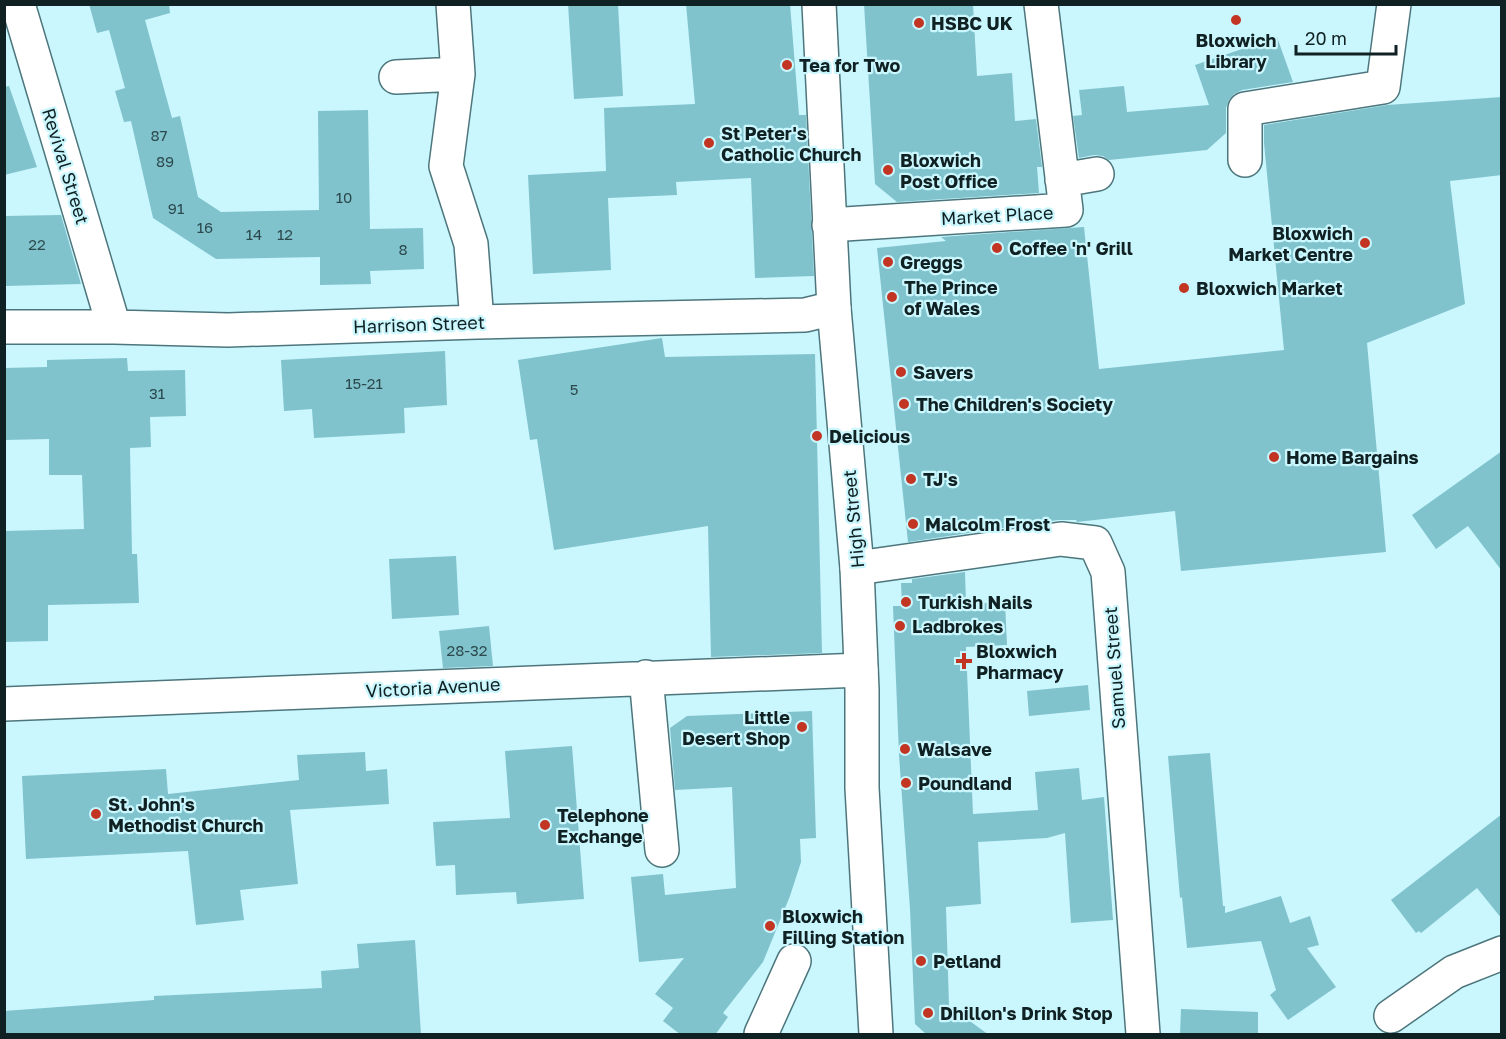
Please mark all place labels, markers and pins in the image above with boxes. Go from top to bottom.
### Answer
place label: HSBC UK [931,12,1013,34]
marker: Bloxwich Library [1229,13,1243,27]
marker: HSBC UK [912,16,926,30]
place label: Bloxwich Library [1196,29,1277,72]
place label: Tea for Two [799,54,901,76]
marker: Tea for Two [780,58,794,72]
place label: St Peter's Catholic Church [721,122,861,165]
marker: St Peter's Catholic Church [702,136,716,150]
place label: Bloxwich Post Office [900,149,998,192]
marker: Bloxwich Post Office [881,163,895,177]
place label: Bloxwich Market Centre [1228,222,1353,265]
marker: Bloxwich Market Centre [1358,236,1372,250]
place label: Coffee 'n' Grill [1009,237,1133,259]
marker: Coffee 'n' Grill [990,241,1004,255]
place label: Greggs [900,251,963,273]
marker: Greggs [881,255,895,269]
place label: The Prince of Wales [904,276,998,319]
place label: Bloxwich Market [1196,277,1343,299]
marker: Bloxwich Market [1177,281,1191,295]
marker: The Prince of Wales [885,290,899,304]
place label: Savers [913,361,973,383]
marker: Savers [894,365,908,379]
place label: The Children's Society [916,393,1113,415]
marker: The Children's Society [897,397,911,411]
place label: Delicious [829,425,910,447]
marker: Delicious [810,429,824,443]
place label: Home Bargains [1286,446,1419,468]
marker: Home Bargains [1267,450,1281,464]
place label: TJ's [923,468,958,490]
marker: TJ's [904,472,918,486]
place label: Malcolm Frost [925,513,1050,535]
marker: Malcolm Frost [906,517,920,531]
place label: Turkish Nails [918,591,1033,613]
marker: Turkish Nails [899,595,913,609]
place label: Ladbrokes [912,615,1003,637]
marker: Ladbrokes [893,619,907,633]
place label: Bloxwich Pharmacy [976,640,1064,683]
marker: Bloxwich Pharmacy [957,654,971,668]
place label: Little Desert Shop [682,706,790,749]
marker: Little Desert Shop [795,720,809,734]
place label: Walsave [917,738,992,760]
marker: Walsave [898,742,912,756]
place label: Poundland [918,772,1012,794]
marker: Poundland [899,776,913,790]
place label: St. John's Methodist Church [108,793,264,836]
place label: Telephone Exchange [557,804,649,847]
marker: St. John's Methodist Church [89,807,103,821]
marker: Telephone Exchange [538,818,552,832]
place label: Bloxwich Filling Station [782,905,905,948]
marker: Bloxwich Filling Station [763,919,777,933]
place label: Petland [933,950,1001,972]
marker: Petland [914,954,928,968]
place label: Dhillon's Drink Stop [940,1002,1113,1024]
marker: Dhillon's Drink Stop [921,1006,935,1020]

